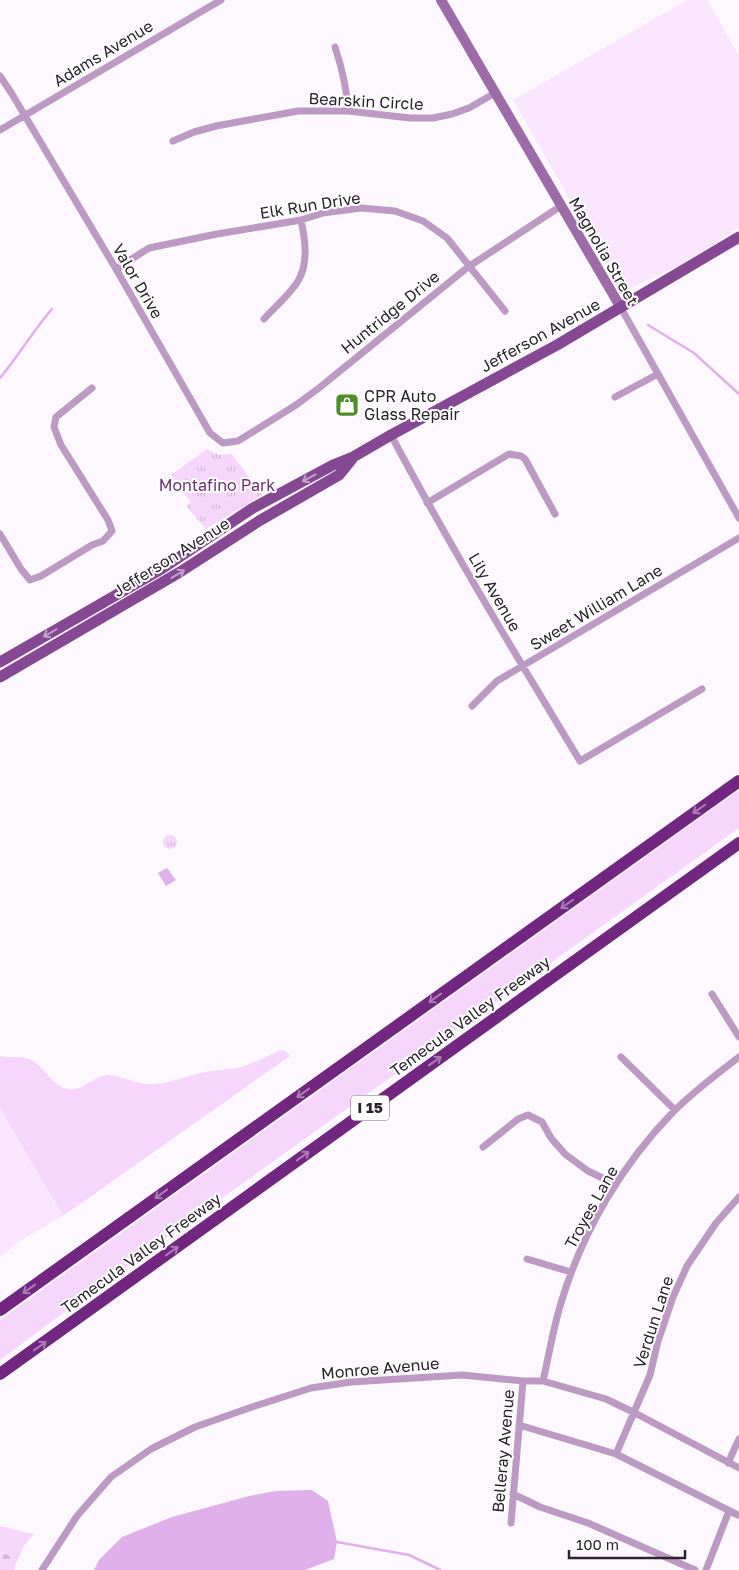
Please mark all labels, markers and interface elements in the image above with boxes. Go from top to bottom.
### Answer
street label: Adams Avenue [50,15,156,91]
street label: Bearskin Circle [308,88,424,114]
street label: Elk Run Drive [258,187,362,223]
street label: Magnolia Street [565,193,643,309]
street label: Valor Drive [109,240,167,322]
street label: Huntridge Drive [337,266,443,358]
street label: Jefferson Avenue [477,294,603,376]
place label: CPR Auto Glass Repair [364,386,460,424]
shop icon: CPR Auto Glass Repair [334,392,360,418]
one-way arrow [302,473,317,483]
park label: Montafino Park [159,475,275,495]
street label: Jefferson Avenue [109,513,233,601]
street label: Lily Avenue [464,549,526,635]
street label: Sweet William Lane [526,560,666,654]
one-way arrow [171,568,185,578]
one-way arrow [42,628,57,638]
one-way arrow [692,804,706,814]
one-way arrow [560,899,574,909]
street label: Temecula Valley Freeway [386,951,554,1081]
one-way arrow [428,993,442,1003]
one-way arrow [428,1056,442,1066]
one-way arrow [297,1087,310,1098]
road number: I 15 [351,1096,389,1120]
one-way arrow [296,1151,310,1161]
street label: Troyes Lane [560,1162,622,1252]
street label: Temecula Valley Freeway [57,1188,225,1318]
one-way arrow [154,1189,168,1199]
one-way arrow [164,1246,178,1256]
street label: Verdun Lane [629,1273,677,1371]
one-way arrow [22,1284,36,1294]
one-way arrow [32,1340,46,1351]
street label: Monroe Avenue [320,1353,440,1383]
street label: Belleray Avenue [488,1389,518,1513]
scale bar [569,1528,685,1560]
text: 100 m [576,1535,619,1553]

